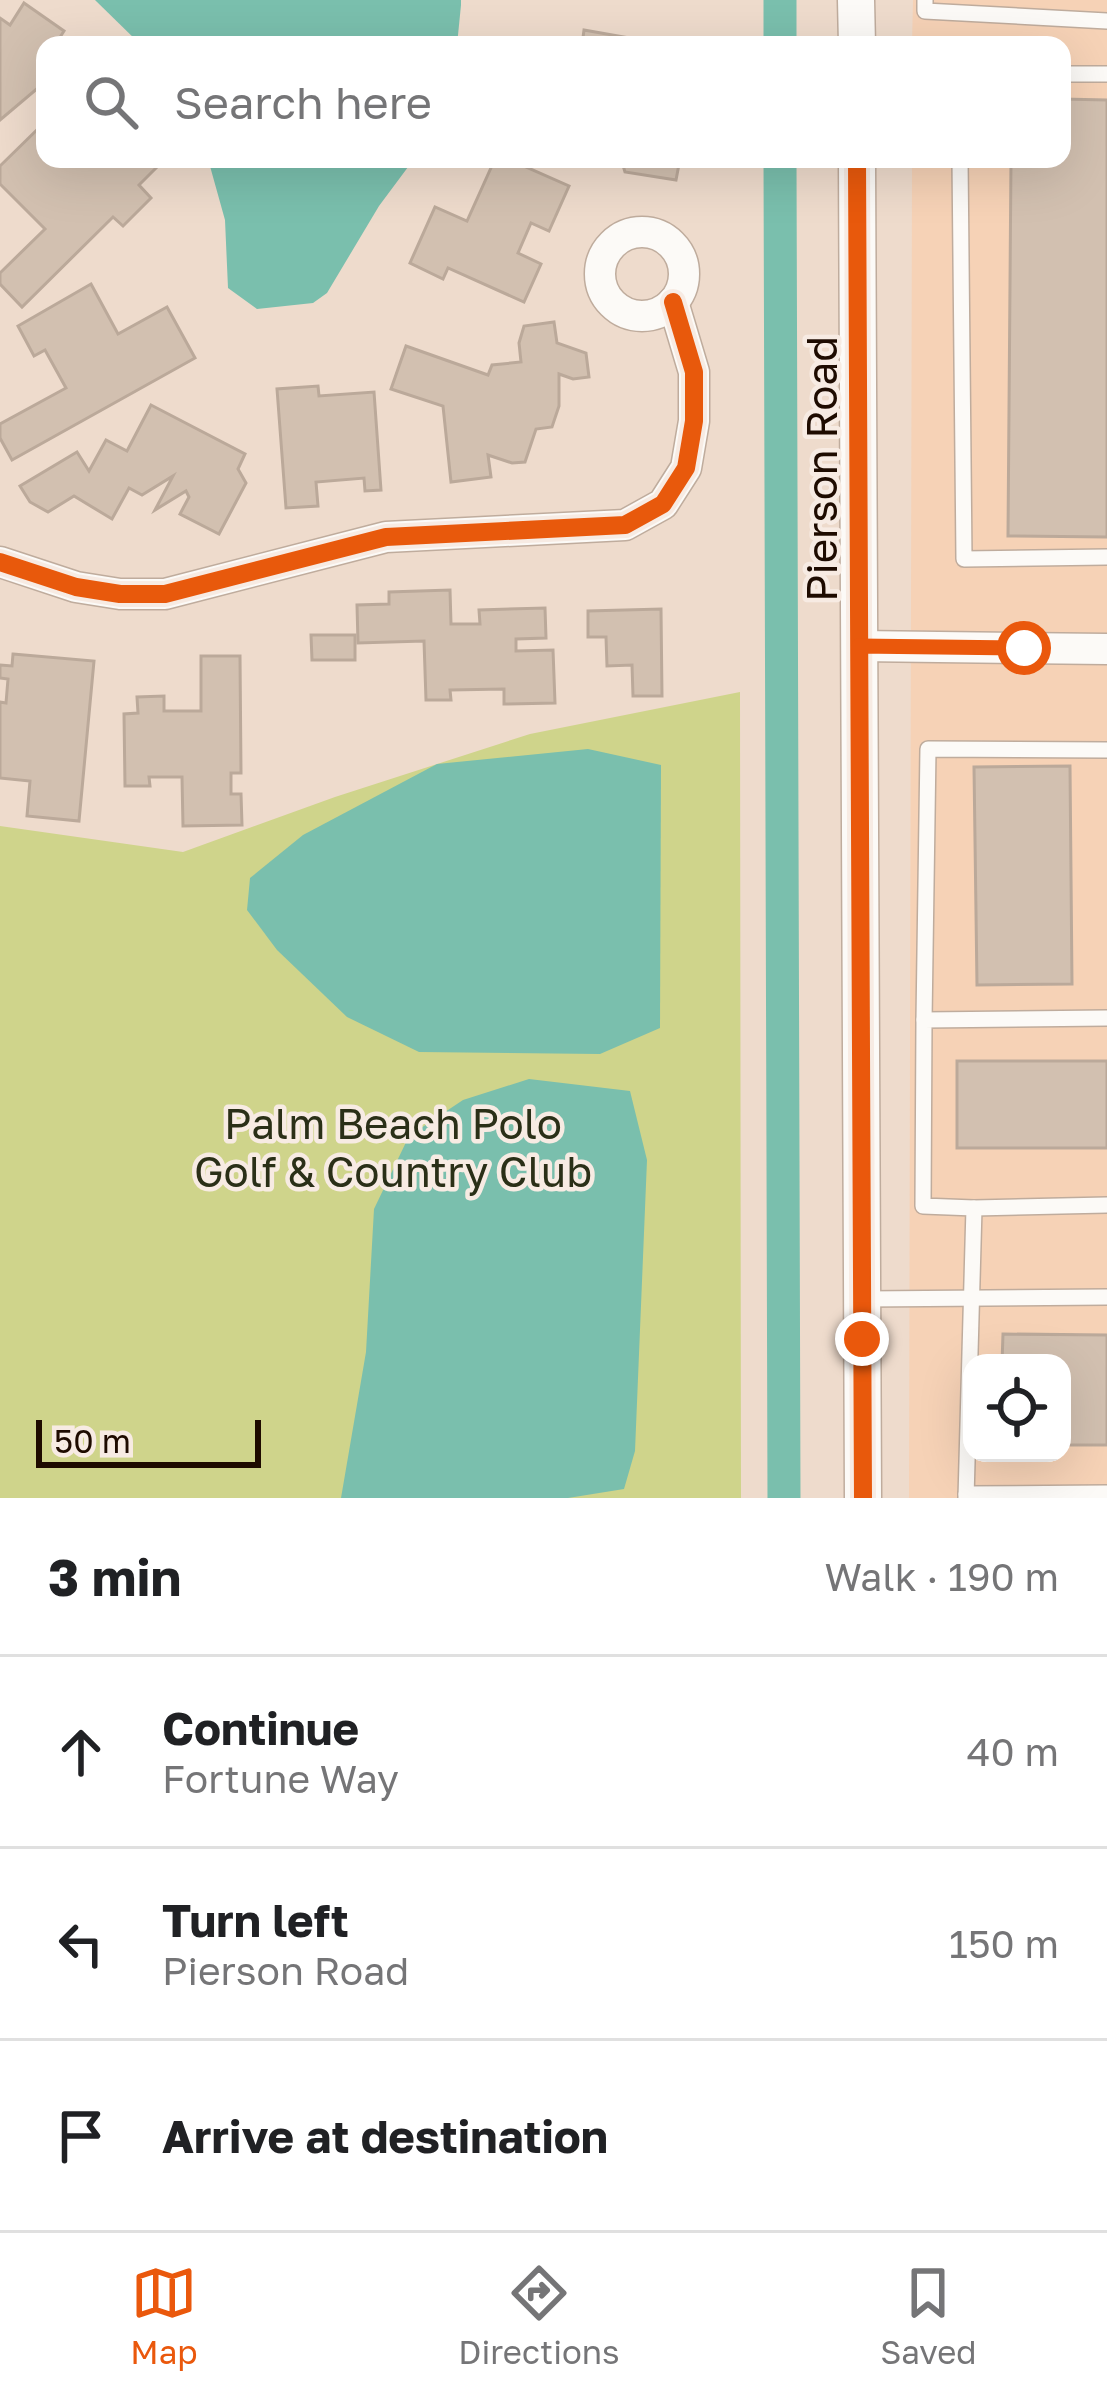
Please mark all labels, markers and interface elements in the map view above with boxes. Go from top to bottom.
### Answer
search box [36,36,1071,168]
icon: search [78,69,144,135]
text: Search here [174,75,432,129]
street label: Pierson Road [796,336,846,602]
route start [997,621,1051,675]
park label: Palm Beach Polo Golf & Country Club [194,1098,592,1196]
route end [835,1312,889,1366]
map controls [963,1354,1071,1462]
button: locate [963,1354,1071,1462]
scale bar [36,1414,261,1467]
text: 50 m [54,1421,131,1460]
text: 3 min [48,1546,181,1607]
text: Walk · 190 m [824,1553,1059,1600]
text: Continue [162,1701,359,1755]
icon: ahead [48,1719,114,1785]
text: 40 m [967,1728,1059,1775]
text: Fortune Way [162,1755,399,1802]
text: Turn left [162,1893,349,1947]
icon: left [48,1911,114,1977]
text: 150 m [949,1920,1059,1967]
text: Pierson Road [162,1947,409,1994]
icon: arrive [48,2103,114,2169]
text: Arrive at destination [162,2109,608,2163]
tab: Map [130,2260,198,2371]
tab: Directions [458,2260,620,2371]
tab: Saved [880,2260,977,2371]

